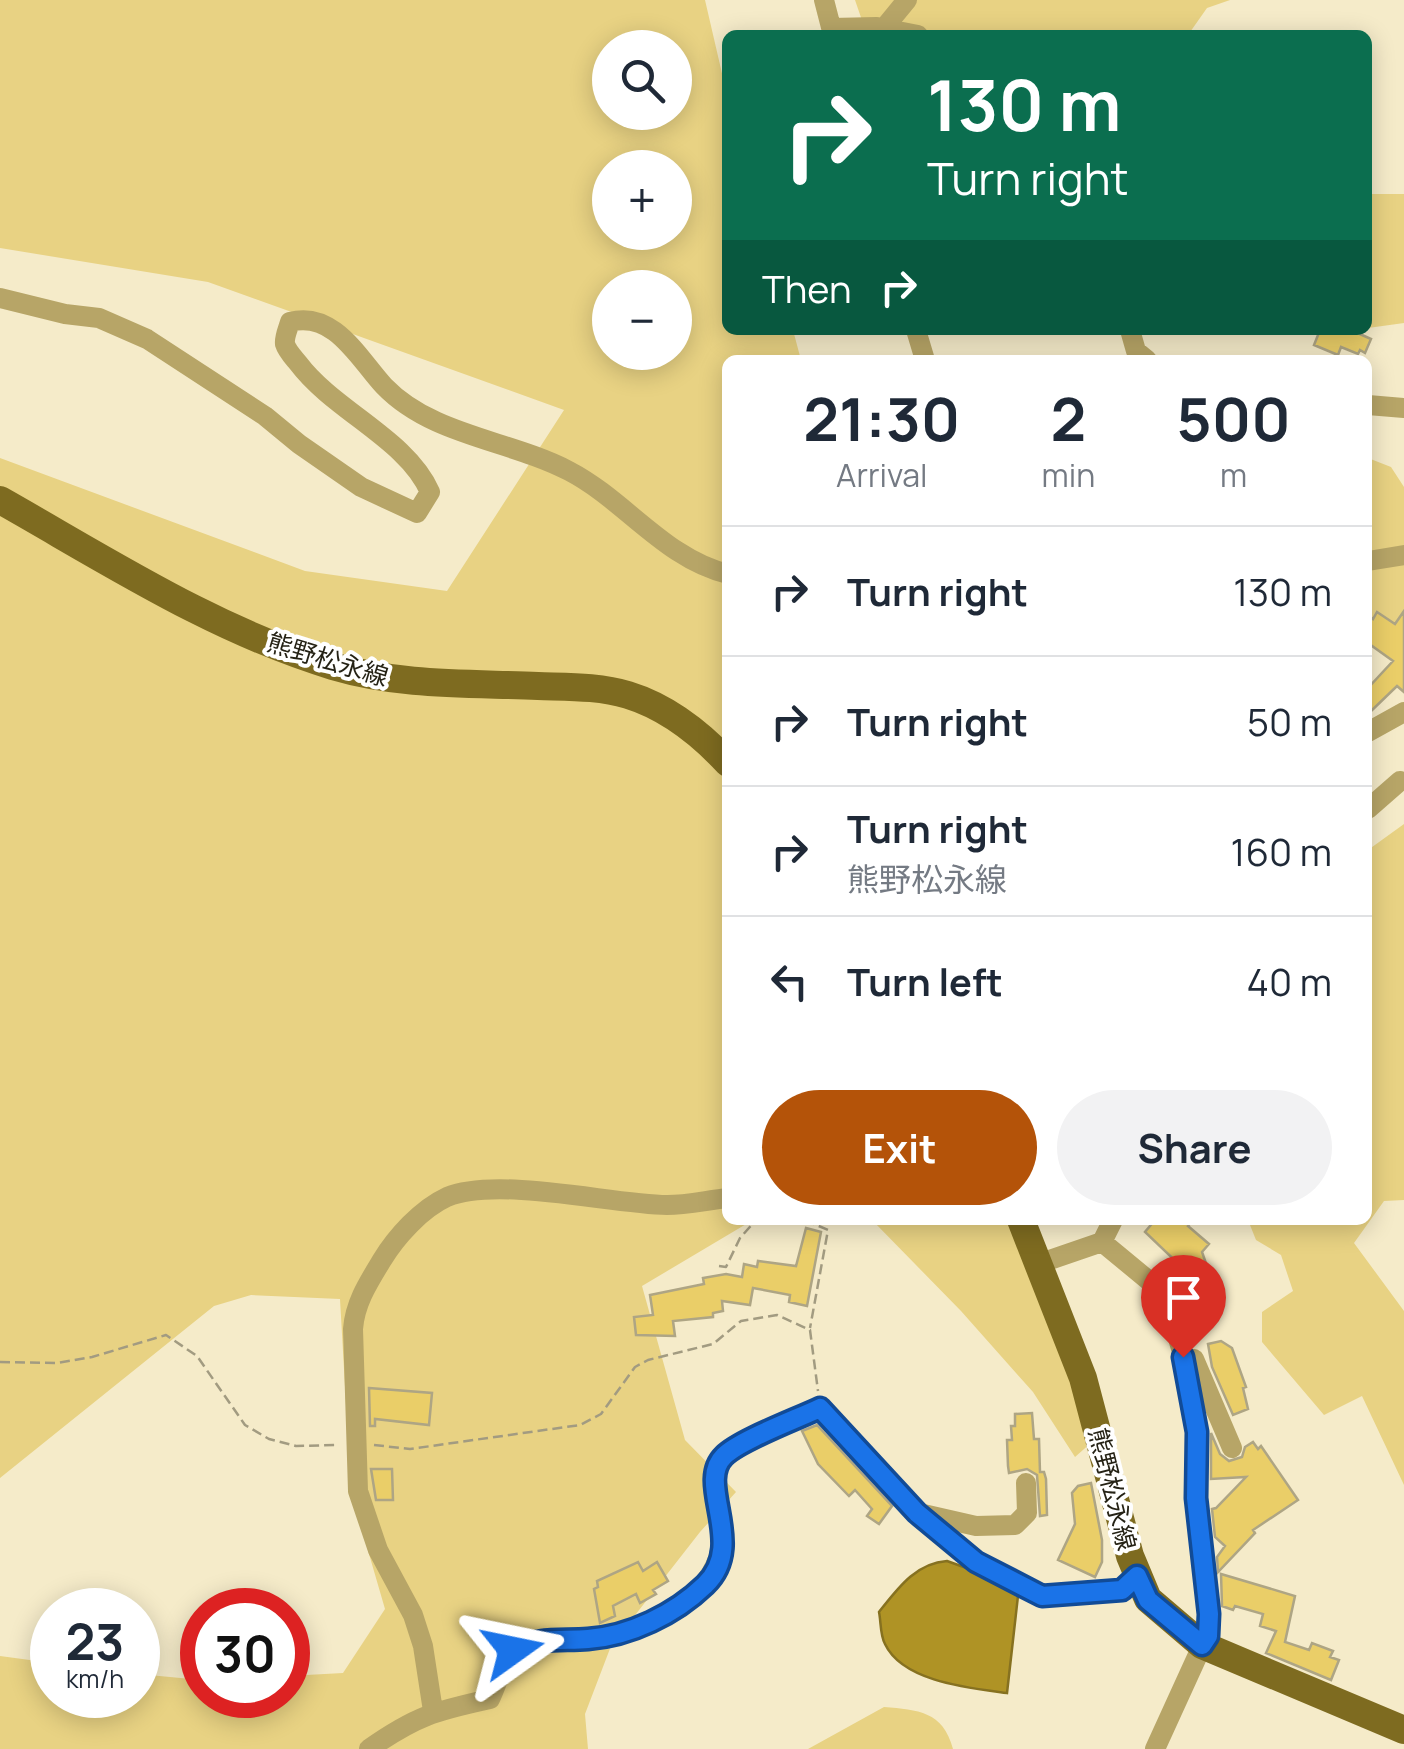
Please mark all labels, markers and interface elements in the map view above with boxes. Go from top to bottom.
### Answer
map controls [592,30,692,370]
button: search [592,30,692,130]
text: 130 m [927,56,1121,152]
icon: right [762,70,892,200]
text: Turn right [927,147,1128,209]
button: + [592,150,692,250]
icon: right [871,260,926,315]
text: Then [762,262,851,314]
button: − [592,270,692,370]
text: 21:30 [803,377,960,459]
text: 2 [1051,377,1086,459]
text: 500 [1177,377,1291,459]
text: Arrival [836,453,927,497]
text: min [1042,453,1095,497]
text: m [1220,453,1247,497]
icon: right [762,564,817,619]
text: Turn right [847,565,1028,617]
text: 130 m [1233,565,1332,617]
street label: 熊野松永線 [263,624,393,694]
icon: right [762,694,817,749]
text: Turn right [847,695,1028,747]
text: 50 m [1247,695,1332,747]
text: Turn right [847,802,1028,854]
icon: right [762,824,817,879]
text: 160 m [1231,825,1332,877]
text: 熊野松永線 [847,857,1007,901]
icon: left [762,954,817,1009]
text: Turn left [847,955,1003,1007]
text: 40 m [1247,955,1332,1007]
button: Exit [762,1090,1037,1205]
button: Share [1057,1090,1332,1205]
pin [1141,1255,1226,1358]
icon: arrive [1156,1270,1211,1325]
street label: 熊野松永線 [1081,1424,1145,1554]
speed limit sign: 30 [180,1588,310,1718]
position arrow [461,1598,565,1702]
text: 23 [66,1607,124,1675]
text: km/h [66,1661,124,1696]

